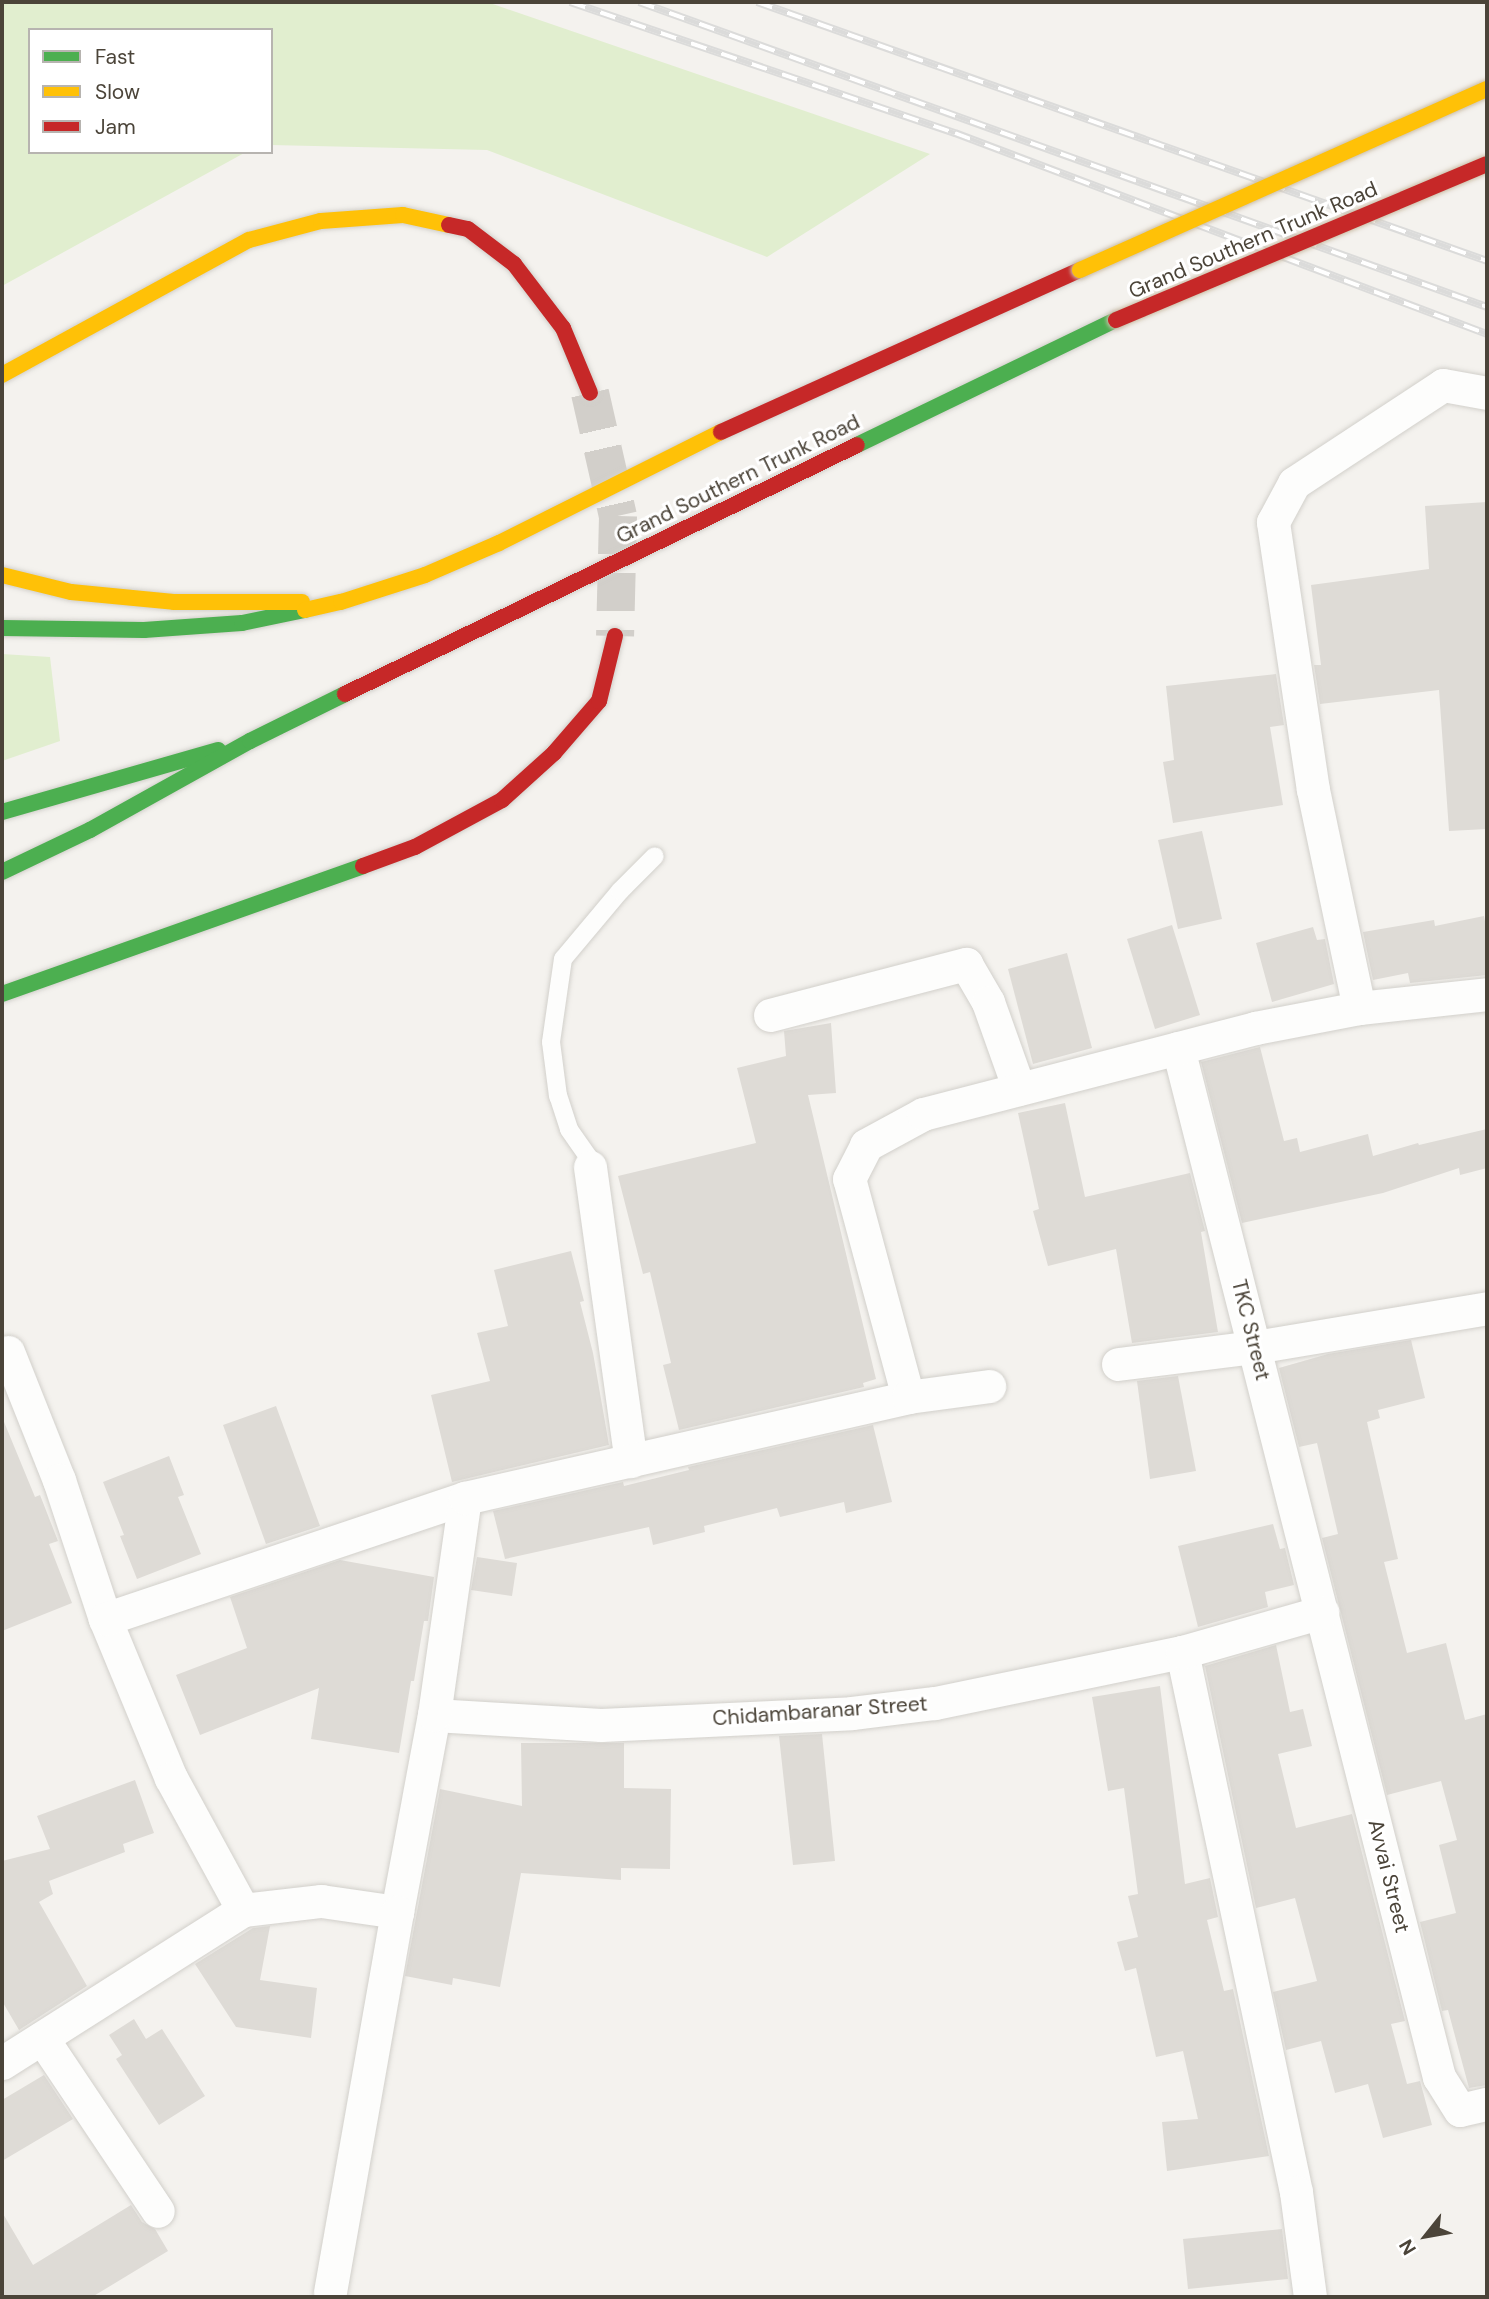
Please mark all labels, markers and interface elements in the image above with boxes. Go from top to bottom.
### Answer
legend [28,28,273,154]
text: Fast [95,43,135,71]
text: Slow [95,78,140,106]
text: Jam [95,113,136,141]
street label: Grand Southern Trunk Road [1125,176,1381,304]
street label: Grand Southern Trunk Road [612,409,864,549]
street label: TKC Street [1226,1277,1276,1383]
street label: Chidambaranar Street [712,1691,928,1731]
street label: Avvai Street [1363,1817,1415,1935]
north arrow [1391,2201,1461,2271]
text: N [1393,2235,1422,2259]

